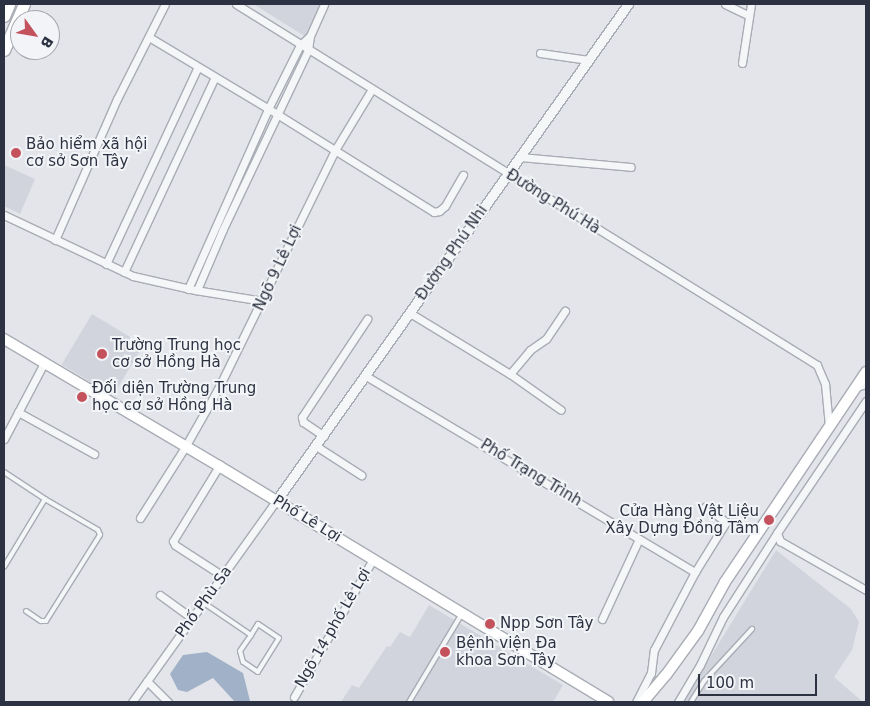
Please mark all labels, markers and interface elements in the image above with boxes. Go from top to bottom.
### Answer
north arrow [10,10,60,60]
text: B [37,34,56,51]
place label: Bảo hiểm xã hội cơ sở Sơn Tây [26,135,147,170]
marker: Bảo hiểm xã hội cơ sở Sơn Tây [10,147,22,159]
street label: Đường Phú Hà [503,166,603,238]
street label: Đường Phú Nhi [413,202,491,304]
street label: Ngõ 9 Lê Lợi [250,222,306,314]
place label: Trường Trung học cơ sở Hồng Hà [112,336,241,371]
marker: Trường Trung học cơ sở Hồng Hà [96,348,108,360]
place label: Đối diện Trường Trung học cơ sở Hồng Hà [92,379,256,414]
marker: Đối diện Trường Trung học cơ sở Hồng Hà [76,391,88,403]
street label: Phố Trạng Trình [477,436,585,510]
street label: Phố Lê Lợi [270,492,344,546]
place label: Cửa Hàng Vật Liệu Xây Dựng Đồng Tâm [605,502,759,537]
marker: Cửa Hàng Vật Liệu Xây Dựng Đồng Tâm [763,514,775,526]
street label: Phố Phù Sa [172,563,236,641]
street label: Ngõ 14 phố Lê Lợi [291,565,375,691]
place label: Npp Sơn Tây [500,615,593,633]
marker: Npp Sơn Tây [484,618,496,630]
place label: Bệnh viện Đa khoa Sơn Tây [456,634,557,669]
marker: Bệnh viện Đa khoa Sơn Tây [438,645,452,659]
scale bar [700,664,819,696]
text: 100 m [706,674,754,692]

